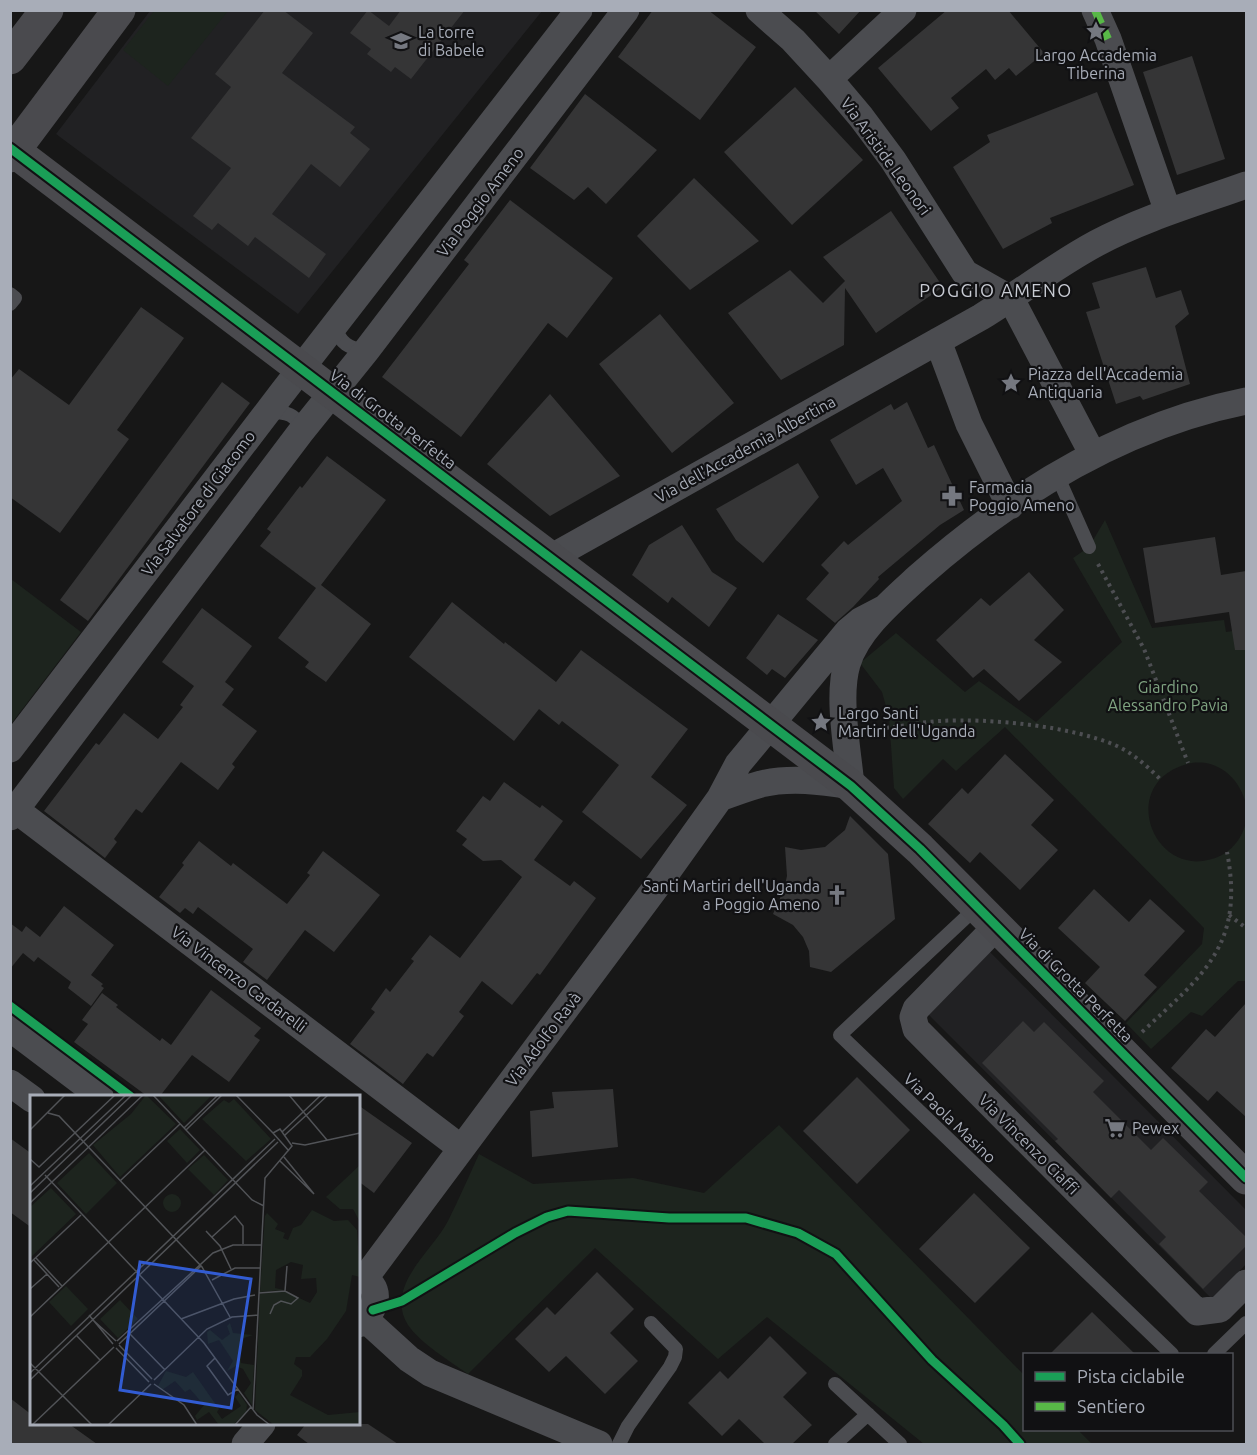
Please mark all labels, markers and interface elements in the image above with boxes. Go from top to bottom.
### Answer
place icon: Largo Accademia Tiberina [1084,19,1108,43]
place label: La torre di Babele [418,23,485,59]
school or university icon: La torre di Babele [389,29,413,53]
place label: Largo Accademia Tiberina [1035,46,1157,82]
street label: Via Aristide Leonori [837,94,935,218]
street label: Via Poggio Ameno [433,144,527,260]
district label: POGGIO AMENO [919,280,1073,300]
place label: Piazza dell'Accademia Antiquaria [1028,365,1183,401]
street label: Via di Grotta Perfetta [326,366,460,472]
place icon: Piazza dell'Accademia Antiquaria [999,371,1023,395]
street label: Via dell'Accademia Albertina [652,392,838,506]
street label: Via Salvatore di Giacomo [138,427,258,579]
place label: Farmacia Poggio Ameno [969,478,1075,514]
pharmacy icon: Farmacia Poggio Ameno [940,484,964,508]
park label: Giardino Alessandro Pavia [1108,678,1228,714]
place label: Largo Santi Martiri dell'Uganda [838,704,976,740]
place icon: Largo Santi Martiri dell'Uganda [809,710,833,734]
place label: Santi Martiri dell'Uganda a Poggio Ameno [643,877,820,913]
church icon: Santi Martiri dell'Uganda a Poggio Ameno [825,883,849,907]
street label: Via Vincenzo Cardarelli [168,922,310,1036]
street label: Via di Grotta Perfetta [1015,924,1137,1046]
street label: Via Adolfo Ravà [502,988,584,1090]
street label: Via Paola Masino [900,1069,1000,1167]
street label: Via Vincenzo Ciaffi [975,1090,1083,1198]
inset map [30,1095,360,1425]
supermarket icon: Pewex [1103,1116,1127,1140]
place label: Pewex [1132,1119,1179,1137]
legend [1023,1353,1233,1431]
text: Pista ciclabile [1077,1366,1185,1386]
text: Sentiero [1077,1396,1145,1416]

